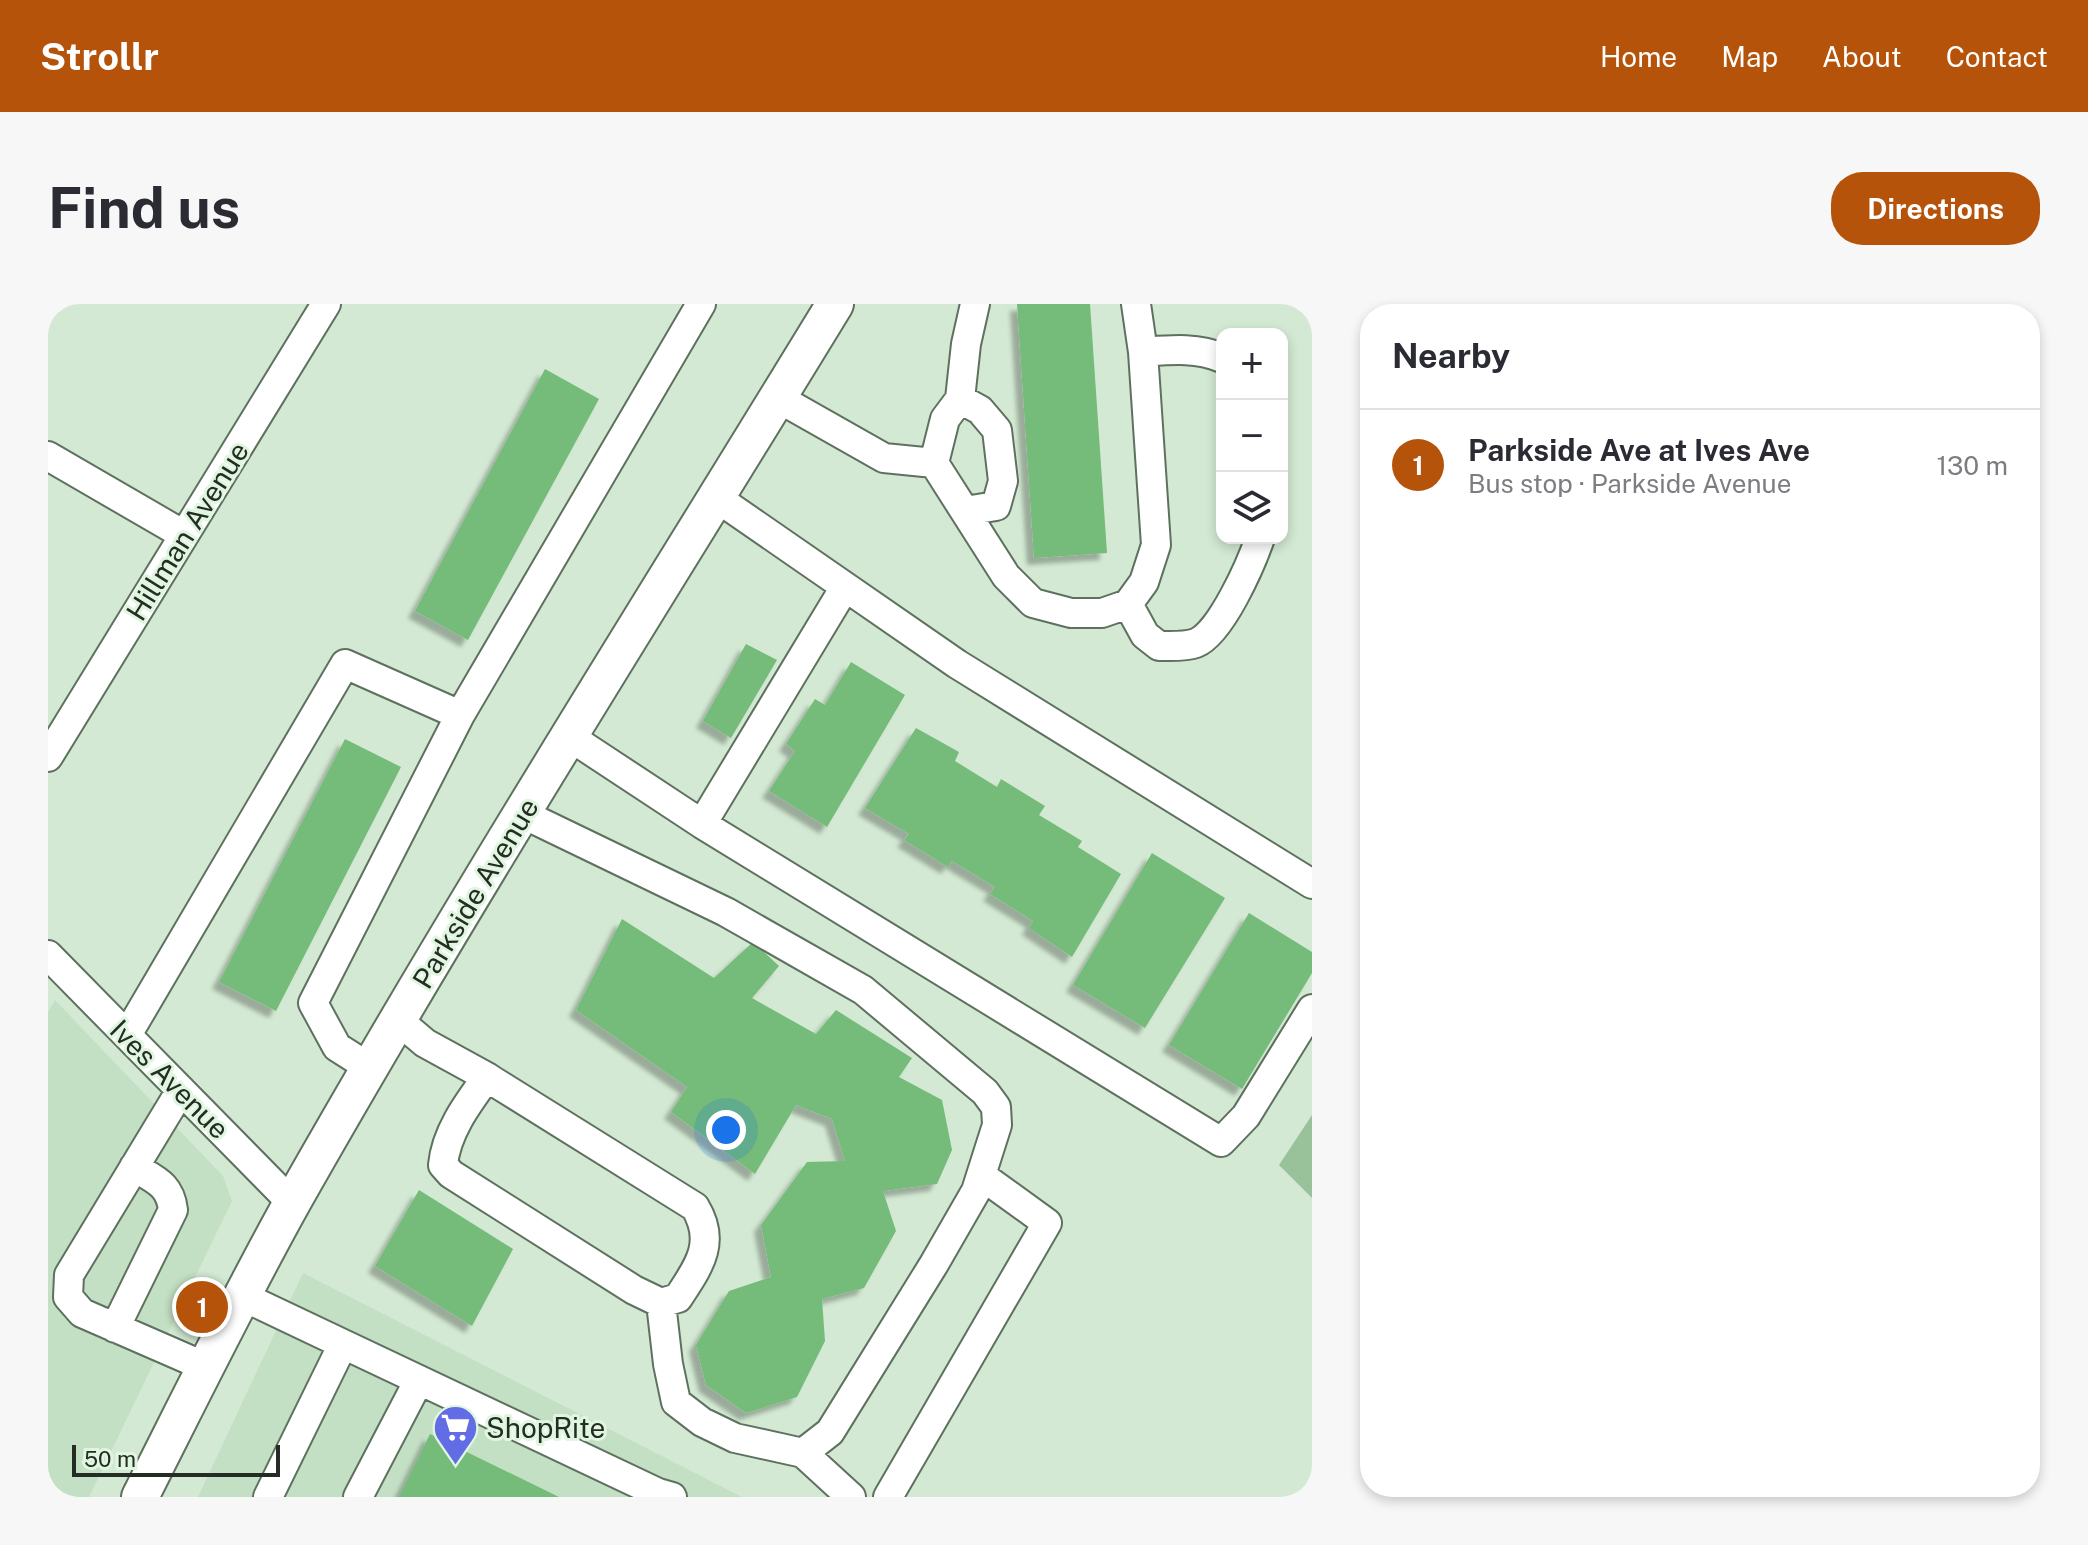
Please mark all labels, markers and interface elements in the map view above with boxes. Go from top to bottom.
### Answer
text: Strollr [40,34,159,79]
text: Home [1600,40,1677,73]
text: Map [1721,40,1778,73]
text: About [1822,40,1902,73]
text: Contact [1946,40,2048,73]
button: Directions [1831,172,2040,245]
text: Find us [48,175,240,241]
map controls [1216,328,1288,544]
button: + [1216,328,1288,400]
text: Nearby [1392,336,1510,376]
button: − [1216,400,1288,472]
text: Parkside Ave at Ives Ave [1468,432,1810,468]
street label: Hillman Avenue [119,436,255,626]
text: 1 [1412,450,1424,481]
text: 130 m [1936,450,2008,481]
text: Bus stop · Parkside Avenue [1468,468,1791,499]
button: layers [1216,472,1288,544]
street label: Parkside Avenue [405,792,545,994]
street label: Ives Avenue [104,1013,236,1145]
your location [706,1110,746,1150]
pin: 1 [176,1277,228,1337]
supermarket icon: ShopRite [431,1403,479,1466]
place label: ShopRite [486,1411,605,1444]
scale bar [72,1441,280,1477]
text: 50 m [84,1446,136,1472]

